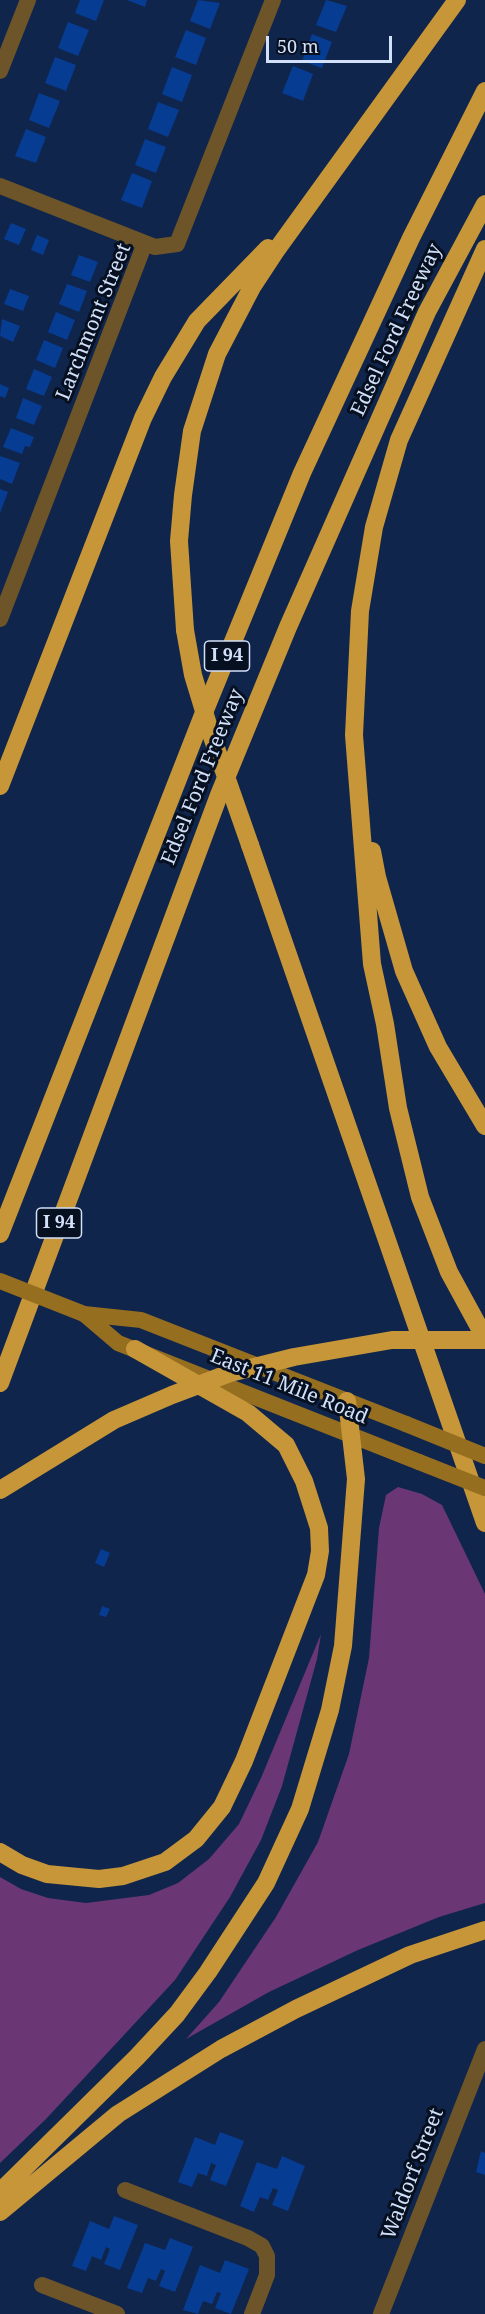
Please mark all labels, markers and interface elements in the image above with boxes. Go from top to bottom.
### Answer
scale bar [269,24,395,62]
text: 50 m [277,34,319,58]
street label: Larchmont Street [52,240,136,404]
street label: Edsel Ford Freeway [347,240,447,420]
road number: I 94 [204,641,250,671]
street label: Edsel Ford Freeway [157,686,249,868]
road number: I 94 [36,1208,82,1238]
street label: East 11 Mile Road [207,1344,371,1430]
street label: Waldorf Street [377,2105,449,2243]

